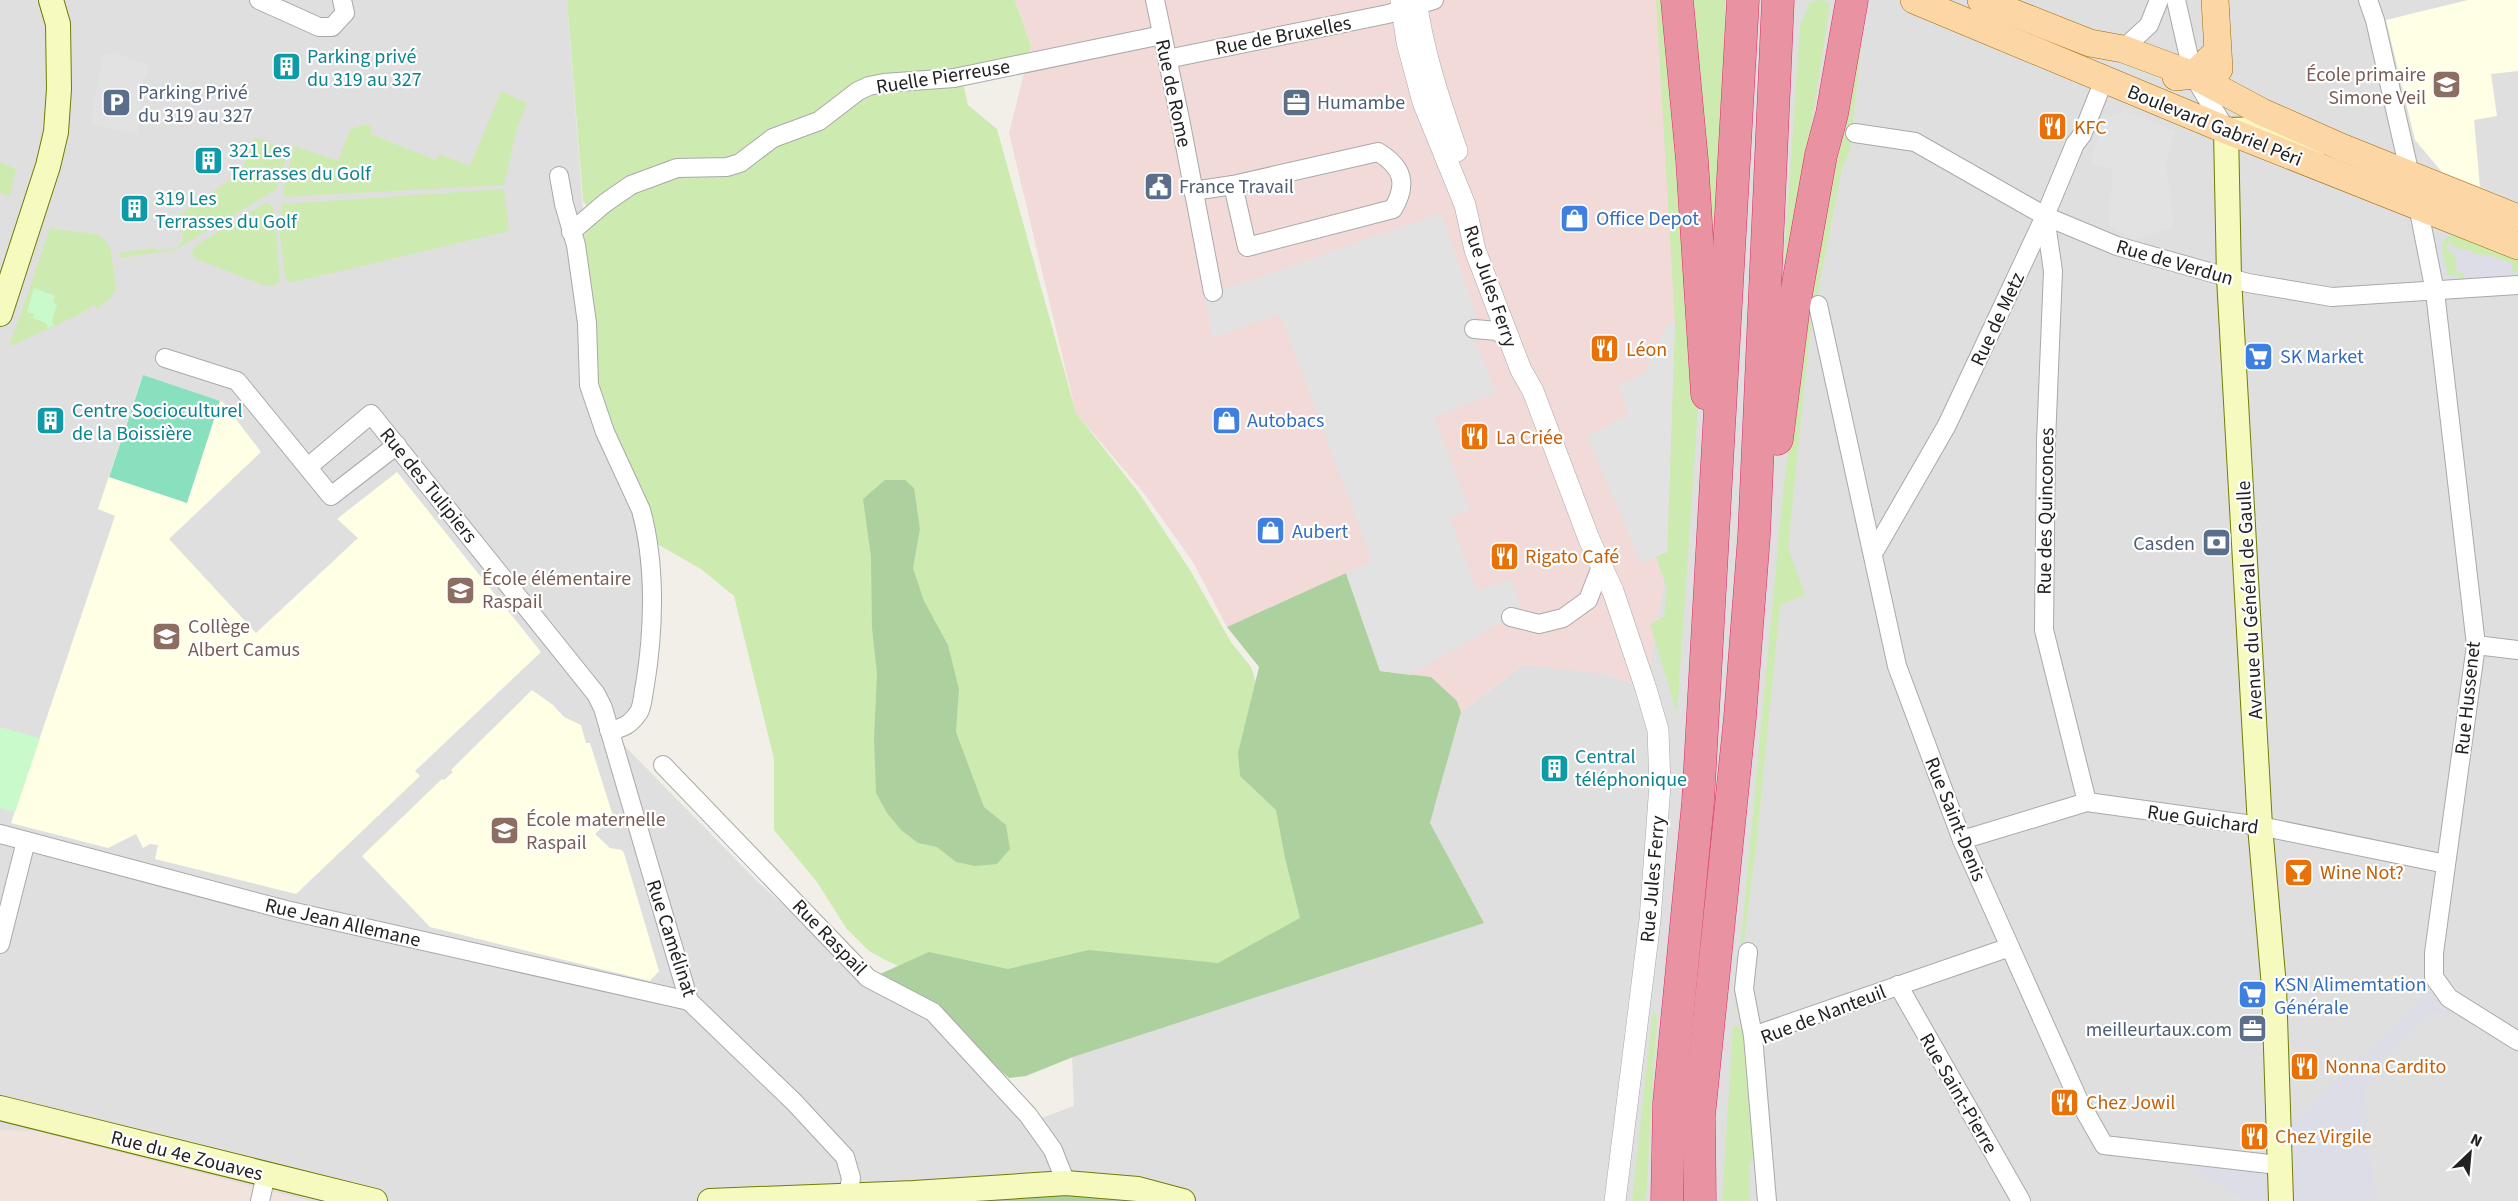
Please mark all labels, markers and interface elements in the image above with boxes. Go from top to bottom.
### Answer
street label: Rue de Bruxelles [1213,9,1353,63]
street label: Rue de Rome [1148,37,1198,150]
place label: Parking privé du 319 au 327 [307,43,422,94]
building icon: Parking privé du 319 au 327 [270,51,302,83]
street label: Ruelle Pierreuse [874,53,1012,101]
place label: École primaire Simone Veil [2306,61,2426,112]
school or university icon: École primaire Simone Veil [2431,69,2463,101]
street label: Boulevard Gabriel Péri [2123,78,2306,174]
place label: Parking Privé du 319 au 327 [138,79,253,130]
office icon: Humambe [1280,86,1312,118]
parking icon: Parking Privé du 319 au 327 [101,87,133,119]
place label: Humambe [1317,89,1405,117]
restaurant icon: KFC [2037,111,2069,143]
place label: KFC [2074,114,2107,142]
place label: 321 Les Terrasses du Golf [229,137,372,188]
building icon: 321 Les Terrasses du Golf [192,145,224,177]
public building icon: France Travail [1142,170,1174,202]
place label: France Travail [1179,173,1294,201]
place label: 319 Les Terrasses du Golf [155,185,298,236]
building icon: 319 Les Terrasses du Golf [118,193,150,225]
shop icon: Office Depot [1559,202,1591,234]
place label: Office Depot [1596,205,1699,233]
street label: Rue Jules Ferry [1456,222,1524,352]
street label: Rue de Verdun [2113,233,2237,293]
street label: Rue de Metz [1964,268,2032,371]
restaurant icon: Léon [1589,333,1621,365]
place label: Léon [1626,336,1667,364]
supermarket icon: SK Market [2243,340,2275,372]
place label: SK Market [2280,343,2364,371]
place label: Centre Socioculturel de la Boissière [72,397,243,448]
shop icon: Autobacs [1210,404,1242,436]
building icon: Centre Socioculturel de la Boissière [35,405,67,437]
place label: Autobacs [1247,407,1324,435]
restaurant icon: La Criée [1459,421,1491,453]
street label: Rue des Tulipiers [373,422,484,549]
place label: La Criée [1496,424,1563,452]
street label: Rue des Quinconces [2031,427,2061,595]
street label: Avenue du Général de Gaulle [2230,480,2270,720]
shop icon: Aubert [1255,515,1287,547]
place label: Aubert [1292,518,1349,546]
bank icon: Casden [2200,527,2232,559]
place label: Casden [2133,530,2195,558]
restaurant icon: Rigato Café [1488,540,1520,572]
place label: Rigato Café [1525,543,1619,571]
place label: École élémentaire Raspail [482,565,631,616]
school or university icon: École élémentaire Raspail [445,574,477,606]
place label: Collège Albert Camus [188,613,300,664]
school or university icon: Collège Albert Camus [151,621,183,653]
street label: Rue Hussenet [2448,640,2488,756]
place label: Central téléphonique [1575,743,1687,794]
building icon: Central téléphonique [1538,752,1570,784]
street label: Rue Saint-Denis [1917,753,1993,886]
street label: Rue Guichard [2145,798,2260,842]
place label: École maternelle Raspail [526,806,666,857]
school or university icon: École maternelle Raspail [489,814,521,846]
street label: Rue Jules Ferry [1634,814,1673,944]
bar icon: Wine Not? [2283,856,2315,888]
place label: Wine Not? [2320,859,2404,887]
street label: Rue Camélinat [639,876,703,1001]
street label: Rue Jean Allemane [262,891,423,955]
street label: Rue Raspail [786,893,873,982]
place label: KSN Alimemtation Générale [2274,971,2427,1022]
street label: Rue de Nanteuil [1757,978,1890,1052]
supermarket icon: KSN Alimemtation Générale [2237,979,2269,1011]
office icon: meilleurtaux.com [2237,1013,2269,1045]
place label: meilleurtaux.com [2086,1016,2232,1044]
street label: Rue Saint-Pierre [1912,1028,2004,1159]
restaurant icon: Nonna Cardito [2288,1050,2320,1082]
place label: Nonna Cardito [2325,1053,2446,1081]
restaurant icon: Chez Jowil [2049,1086,2081,1118]
place label: Chez Jowil [2086,1089,2175,1117]
restaurant icon: Chez Virgile [2238,1120,2270,1152]
place label: Chez Virgile [2275,1123,2372,1151]
north arrow [2440,1123,2500,1183]
street label: Rue du 4e Zouaves [108,1124,266,1188]
text: N [2467,1128,2486,1153]

